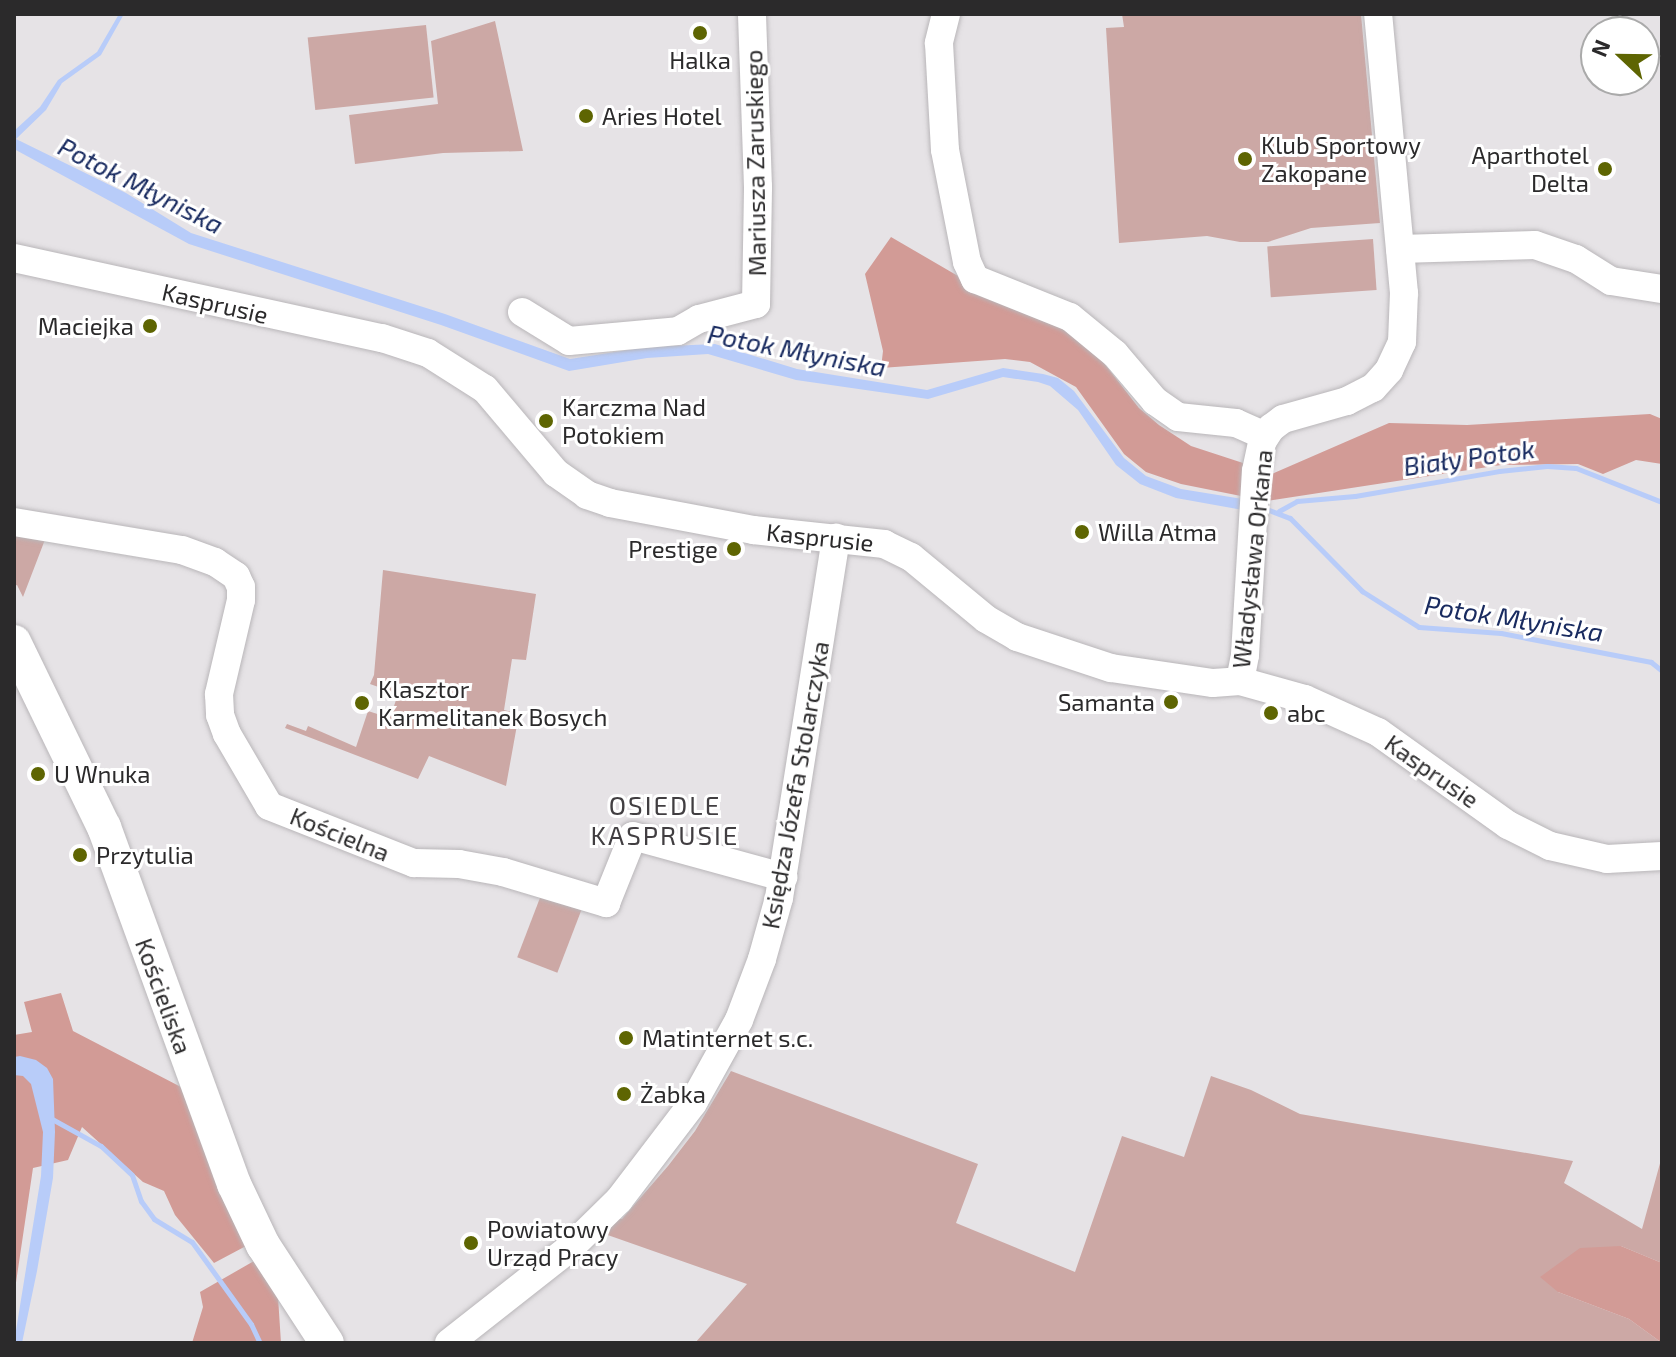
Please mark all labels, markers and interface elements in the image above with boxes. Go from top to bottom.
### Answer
north arrow [1580,16,1660,96]
marker: Halka [691,24,709,42]
text: N [1585,36,1615,60]
place label: Halka [669,46,731,74]
street label: Mariusza Zaruskiego [739,49,771,277]
place label: Aries Hotel [602,102,722,130]
marker: Aries Hotel [577,107,595,125]
water label: Potok Młyniska [53,130,229,240]
place label: Klub Sportowy Zakopane [1261,131,1421,187]
place label: Aparthotel Delta [1471,141,1589,197]
marker: Klub Sportowy Zakopane [1236,150,1254,168]
marker: Aparthotel Delta [1596,160,1614,178]
street label: Kasprusie [159,277,271,329]
place label: Maciejka [38,312,134,340]
marker: Maciejka [141,317,159,335]
water label: Potok Młyniska [705,317,889,383]
place label: Karczma Nad Potokiem [562,393,706,449]
marker: Karczma Nad Potokiem [537,412,555,430]
water label: Biały Potok [1401,432,1537,482]
street label: Władysława Orkana [1226,448,1278,670]
street label: Kasprusie [765,517,875,557]
place label: Willa Atma [1098,518,1217,546]
marker: Willa Atma [1073,523,1091,541]
place label: Prestige [628,535,718,563]
marker: Prestige [725,540,743,558]
water label: Potok Młyniska [1422,588,1606,648]
street label: Księdza Józefa Stolarczyka [755,639,835,931]
place label: Klasztor Karmelitanek Bosych [378,675,608,731]
place label: Samanta [1058,688,1155,716]
marker: Samanta [1162,693,1180,711]
marker: Klasztor Karmelitanek Bosych [353,694,371,712]
place label: abc [1287,699,1326,727]
marker: abc [1262,704,1280,722]
street label: Kasprusie [1380,728,1484,814]
place label: U Wnuka [54,760,151,788]
marker: U Wnuka [29,765,47,783]
district label: OSIEDLE KASPRUSIE [591,789,739,850]
street label: Kościelna [286,801,394,867]
place label: Przytulia [96,841,194,869]
marker: Przytulia [71,846,89,864]
street label: Kościeliska [130,934,198,1058]
place label: Matinternet s.c. [642,1024,813,1052]
marker: Matinternet s.c. [617,1029,635,1047]
place label: Żabka [640,1080,706,1108]
marker: Żabka [615,1085,633,1103]
place label: Powiatowy Urząd Pracy [487,1215,619,1271]
marker: Powiatowy Urząd Pracy [462,1234,480,1252]

